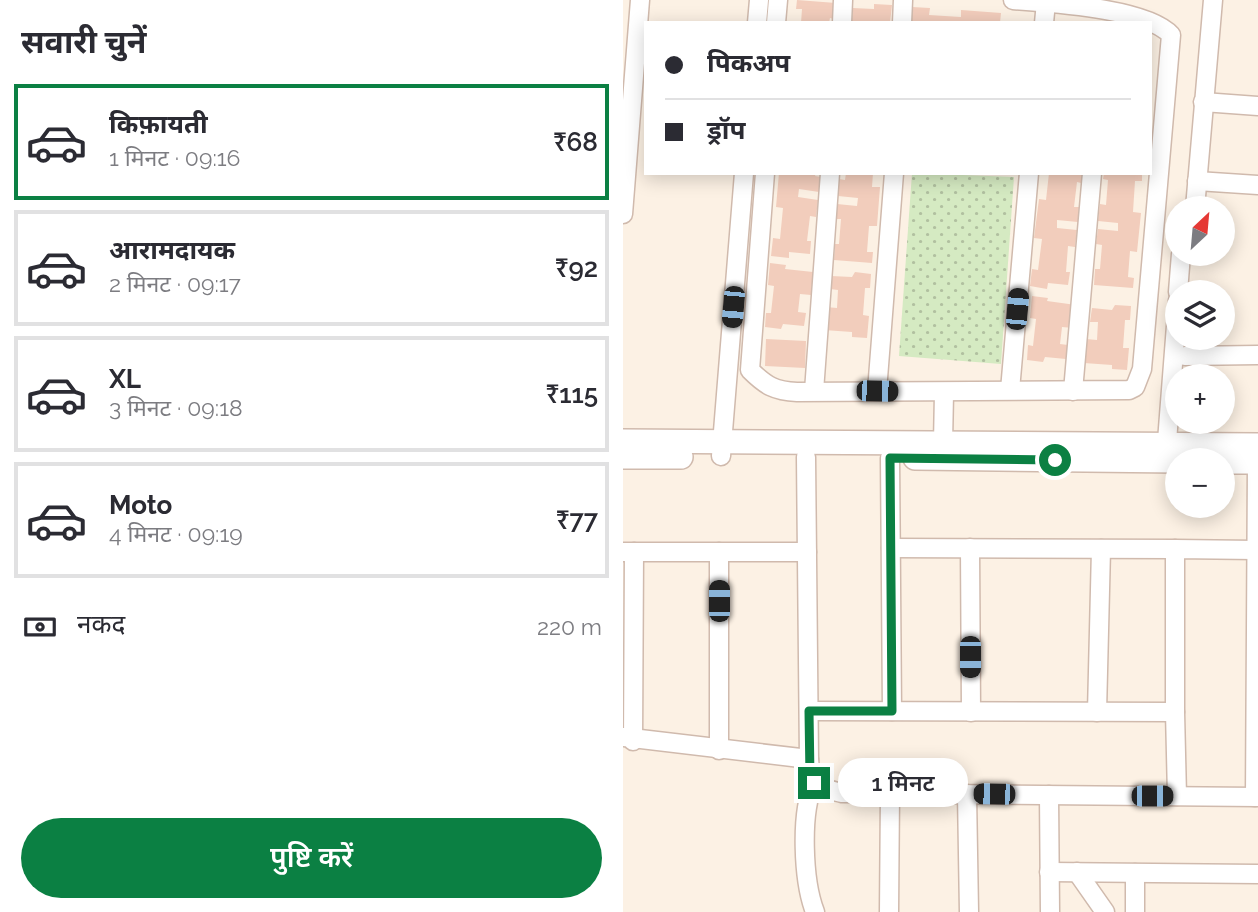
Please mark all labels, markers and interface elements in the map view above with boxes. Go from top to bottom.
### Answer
text: सवारी चुनें [21,23,146,60]
text: पिकअप [707,48,790,78]
text: किफ़ायती [109,109,208,139]
icon: car [25,111,88,174]
text: ड्रॉप [707,115,745,145]
text: ₹68 [553,127,598,157]
text: 1 मिनट · 09:16 [109,144,240,171]
north arrow [1165,196,1235,266]
map controls [1165,196,1235,518]
text: आरामदायक [109,235,235,265]
icon: car [25,237,88,300]
text: ₹92 [555,253,598,283]
text: 2 मिनट · 09:17 [109,270,241,297]
button: layers [1165,280,1235,350]
car [721,285,746,329]
car [1005,287,1030,331]
icon: car [25,363,88,426]
text: XL [109,364,141,394]
button: + [1165,364,1235,434]
text: ₹115 [546,379,598,409]
car [856,380,899,402]
text: 3 मिनट · 09:18 [109,394,243,421]
route start [1039,444,1071,476]
button: − [1165,448,1235,518]
icon: car [25,489,88,552]
text: Moto [109,490,172,520]
text: ₹77 [556,505,598,535]
text: 4 मिनट · 09:19 [109,520,243,547]
car [709,580,730,622]
icon: cash [21,608,59,646]
text: नकद [77,609,125,639]
text: 220 m [537,613,602,640]
car [960,636,981,678]
callout: 1 मिनट [839,758,968,808]
route end [798,767,830,799]
text: 1 मिनट [871,769,935,796]
car [973,783,1016,805]
car [1132,786,1174,807]
button: पुष्टि करें [21,818,602,898]

